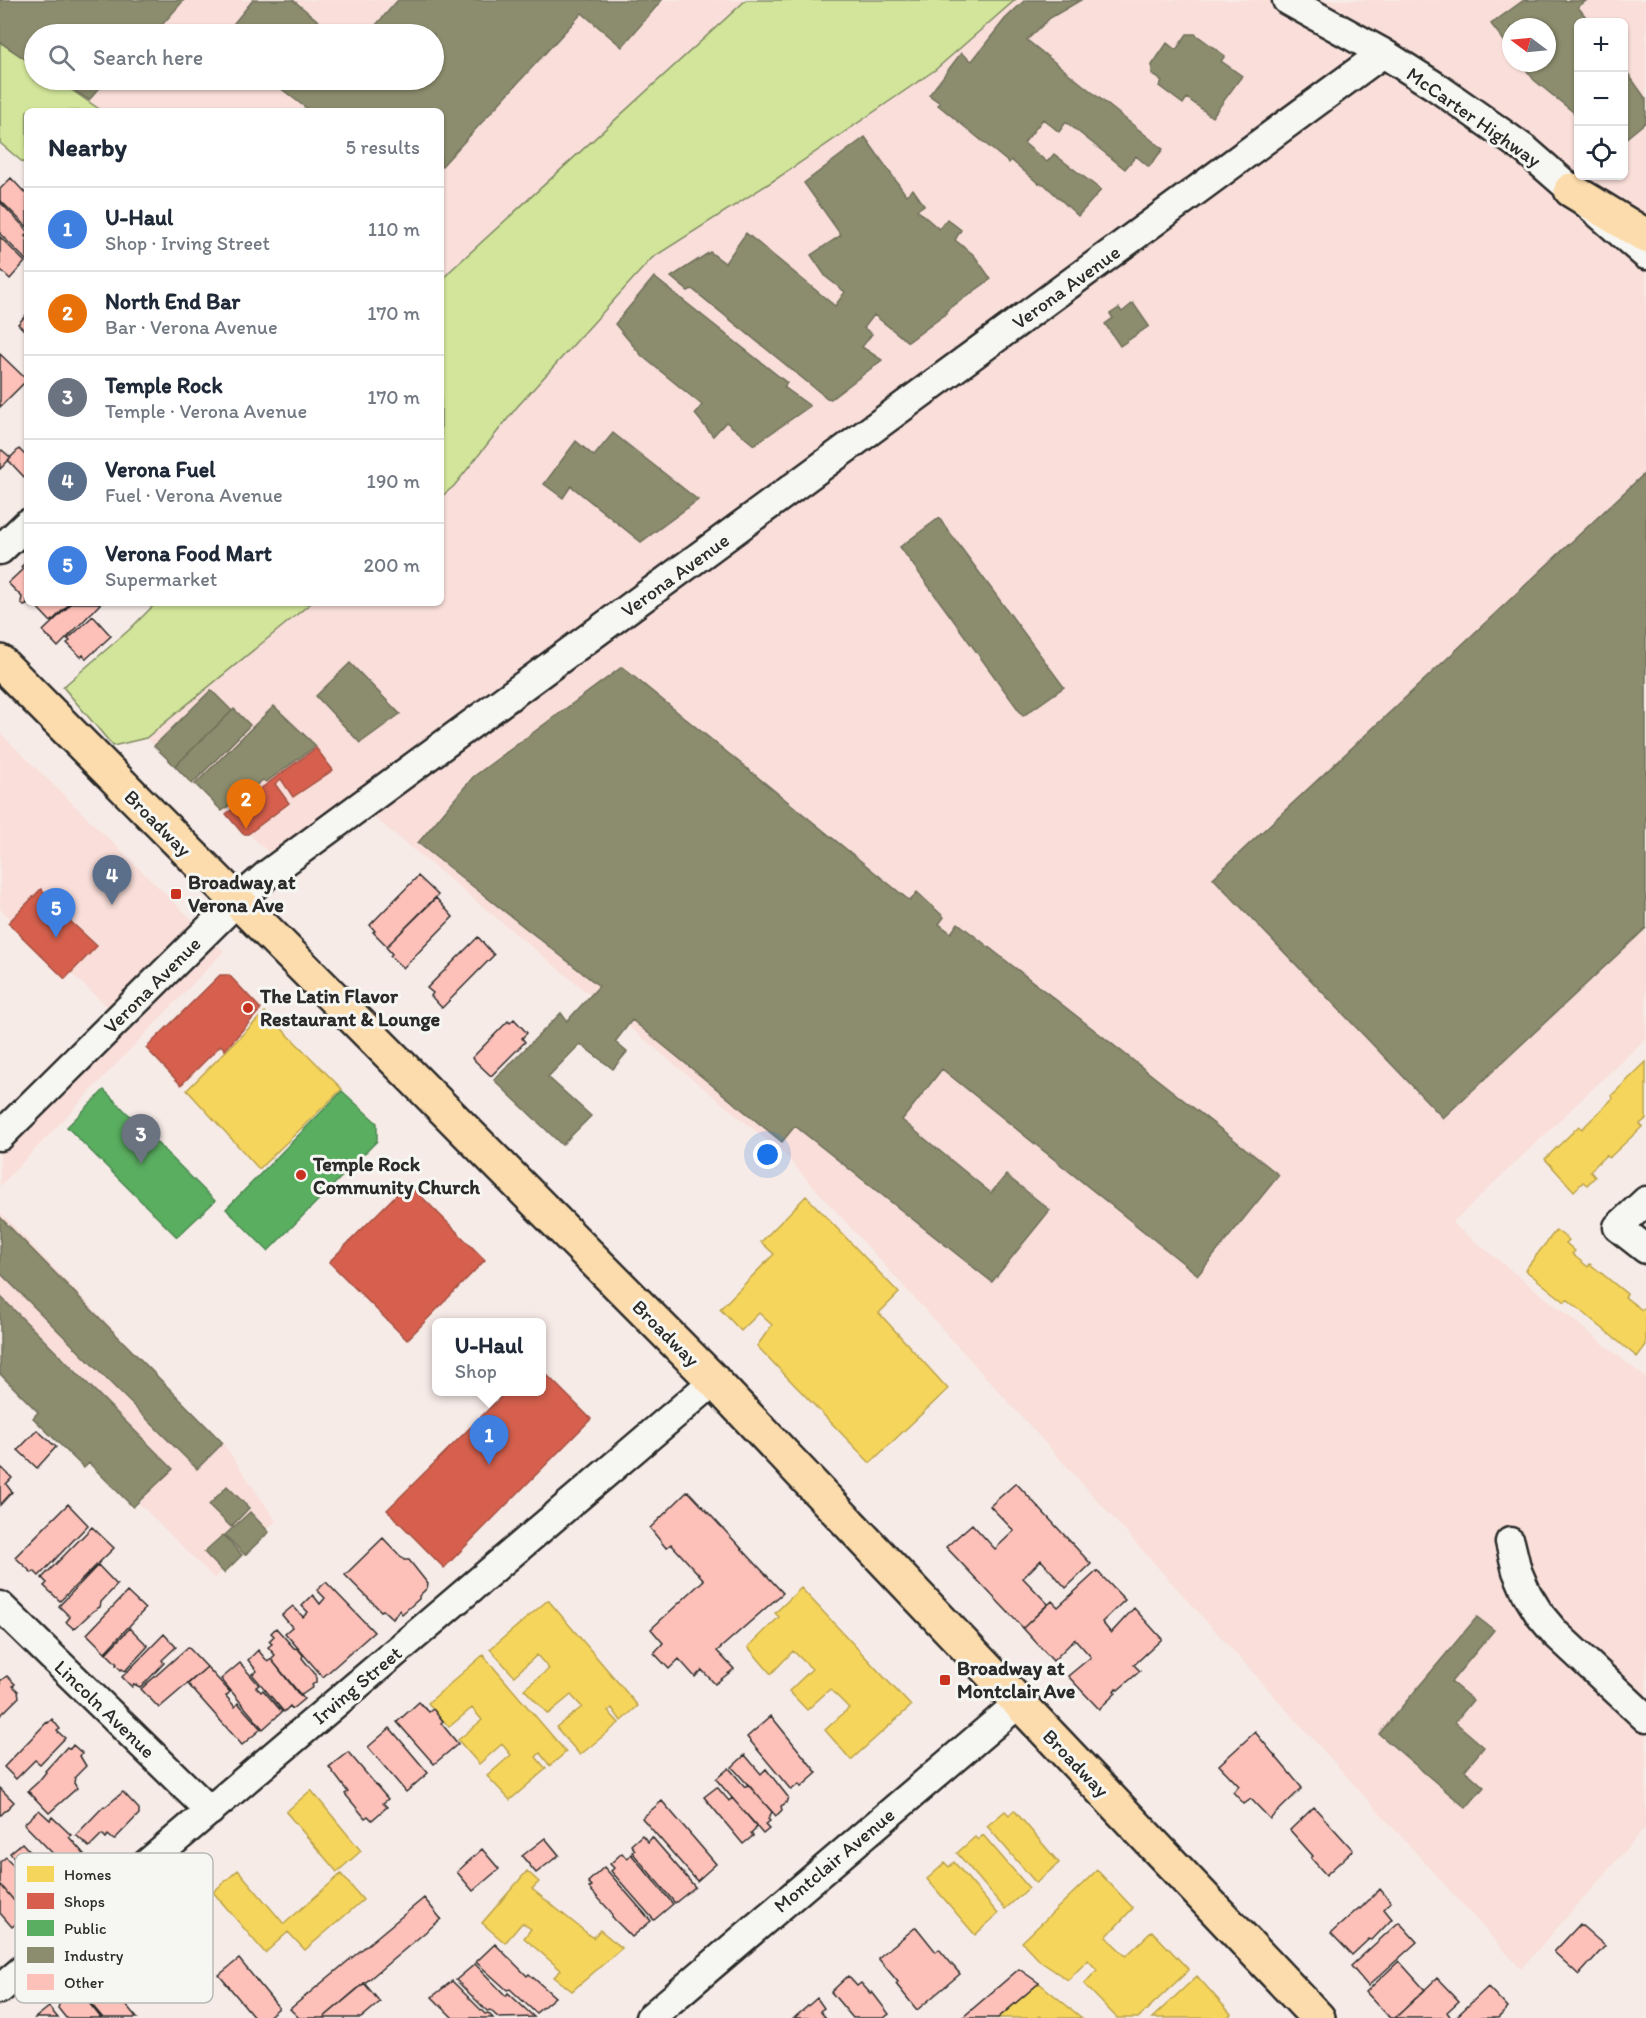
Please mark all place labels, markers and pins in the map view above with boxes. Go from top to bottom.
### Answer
pin: 2 [226,780,266,829]
pin: 4 [92,856,132,905]
place label: Broadway at Verona Ave [188,870,296,917]
marker: Broadway at Verona Ave [169,887,183,901]
pin: 5 [36,888,76,938]
place label: The Latin Flavor Restaurant & Lounge [259,984,441,1032]
marker: The Latin Flavor Restaurant & Lounge [241,1001,255,1015]
pin: 3 [122,1114,160,1164]
place label: Temple Rock Community Church [312,1152,480,1200]
marker: Temple Rock Community Church [294,1168,308,1182]
pin: 1 [470,1416,508,1465]
place label: Broadway at Montclair Ave [957,1656,1076,1703]
marker: Broadway at Montclair Ave [938,1673,952,1687]

